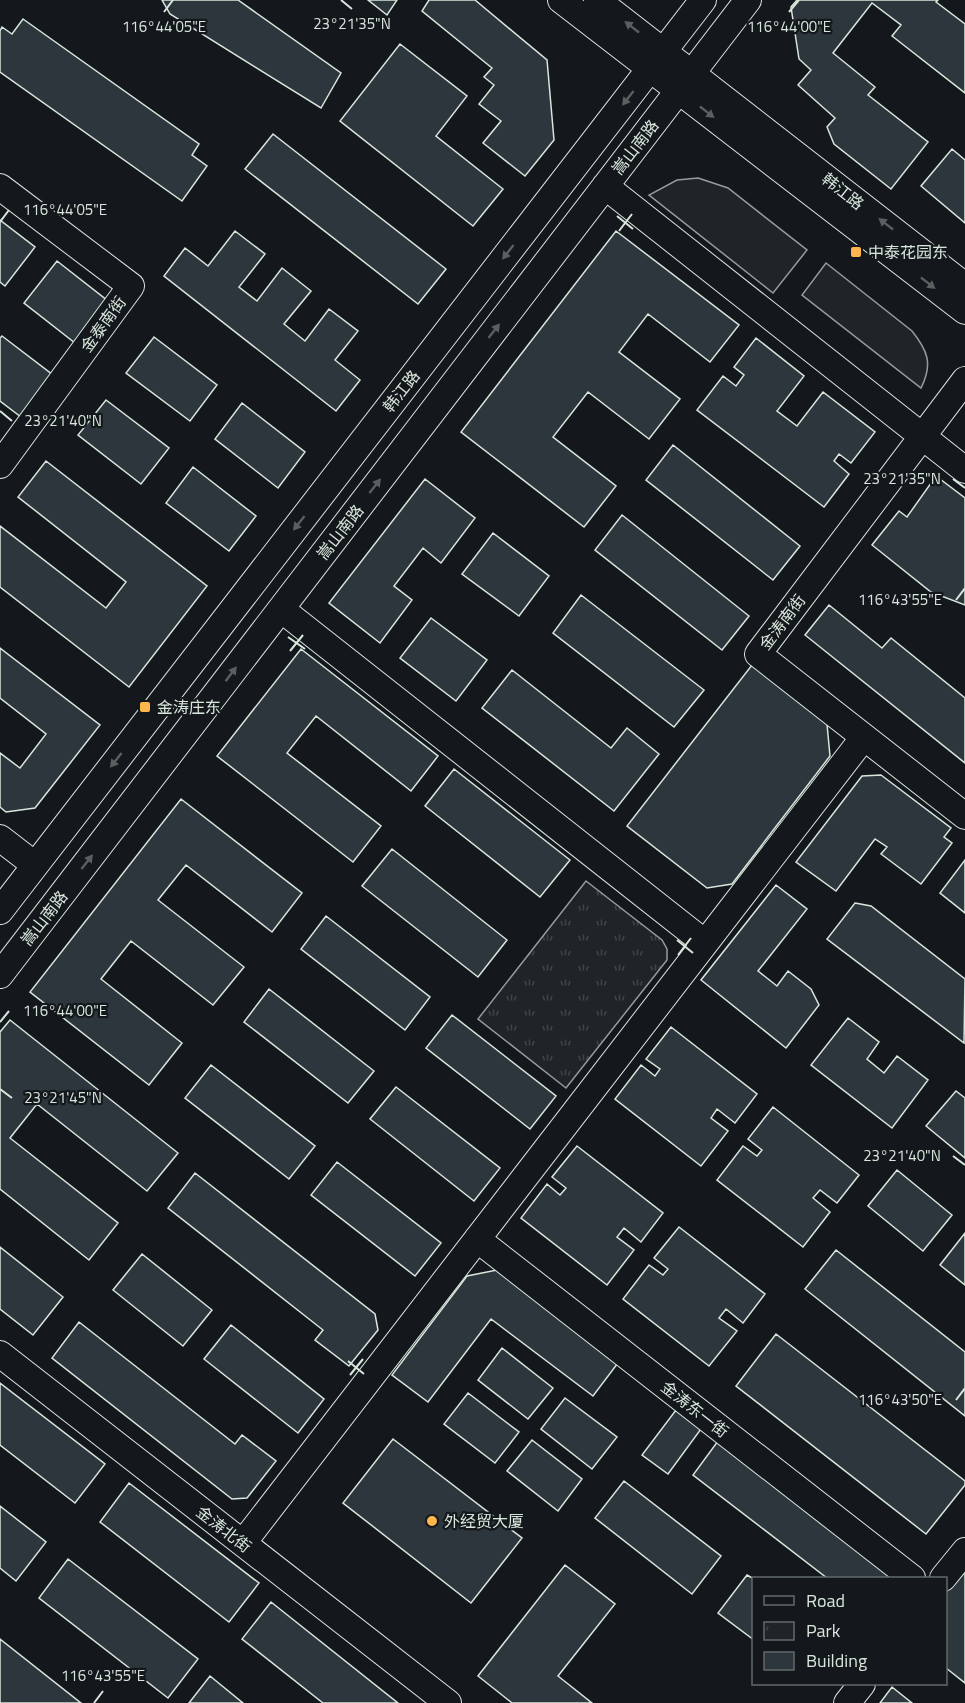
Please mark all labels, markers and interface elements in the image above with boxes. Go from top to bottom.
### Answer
text: 23°21'35"N [313,12,391,35]
text: 116°44'05"E [122,15,206,38]
text: 116°44'00"E [747,15,831,38]
one-way arrow [624,21,640,34]
one-way arrow [621,90,634,106]
one-way arrow [700,106,715,118]
street label: 嵩山南路 [606,114,664,180]
street label: 韩江路 [817,167,869,215]
text: 116°44'05"E [23,198,107,221]
one-way arrow [878,218,894,230]
place label: 中泰花园东 [868,240,948,264]
one-way arrow [503,245,515,260]
marker: 中泰花园东 [849,245,863,259]
one-way arrow [920,276,936,289]
street label: 金泰南街 [74,291,132,357]
one-way arrow [488,323,501,339]
street label: 韩江路 [377,365,425,417]
text: 23°21'40"N [24,409,102,432]
text: 23°21'35"N [863,467,941,490]
one-way arrow [369,478,381,493]
street label: 嵩山南路 [311,499,369,565]
one-way arrow [293,515,306,531]
text: 116°43'55"E [858,588,942,611]
street label: 金涛南街 [753,589,811,655]
one-way arrow [225,666,237,681]
place label: 金涛庄东 [157,695,221,719]
marker: 金涛庄东 [138,700,152,714]
one-way arrow [110,752,123,768]
one-way arrow [80,854,92,869]
street label: 嵩山南路 [15,885,73,951]
text: 116°44'00"E [23,999,107,1022]
text: 23°21'45"N [24,1086,102,1109]
text: 23°21'40"N [863,1144,941,1167]
street label: 金涛东一街 [656,1375,734,1443]
text: 116°43'50"E [858,1388,942,1411]
street label: 金涛北街 [191,1500,257,1558]
place label: 外经贸大厦 [444,1509,524,1533]
marker: 外经贸大厦 [425,1514,439,1528]
legend [752,1577,947,1685]
text: Road [806,1587,845,1614]
text: Park [806,1617,841,1644]
text: Building [806,1647,867,1674]
text: 116°43'55"E [61,1664,145,1687]

